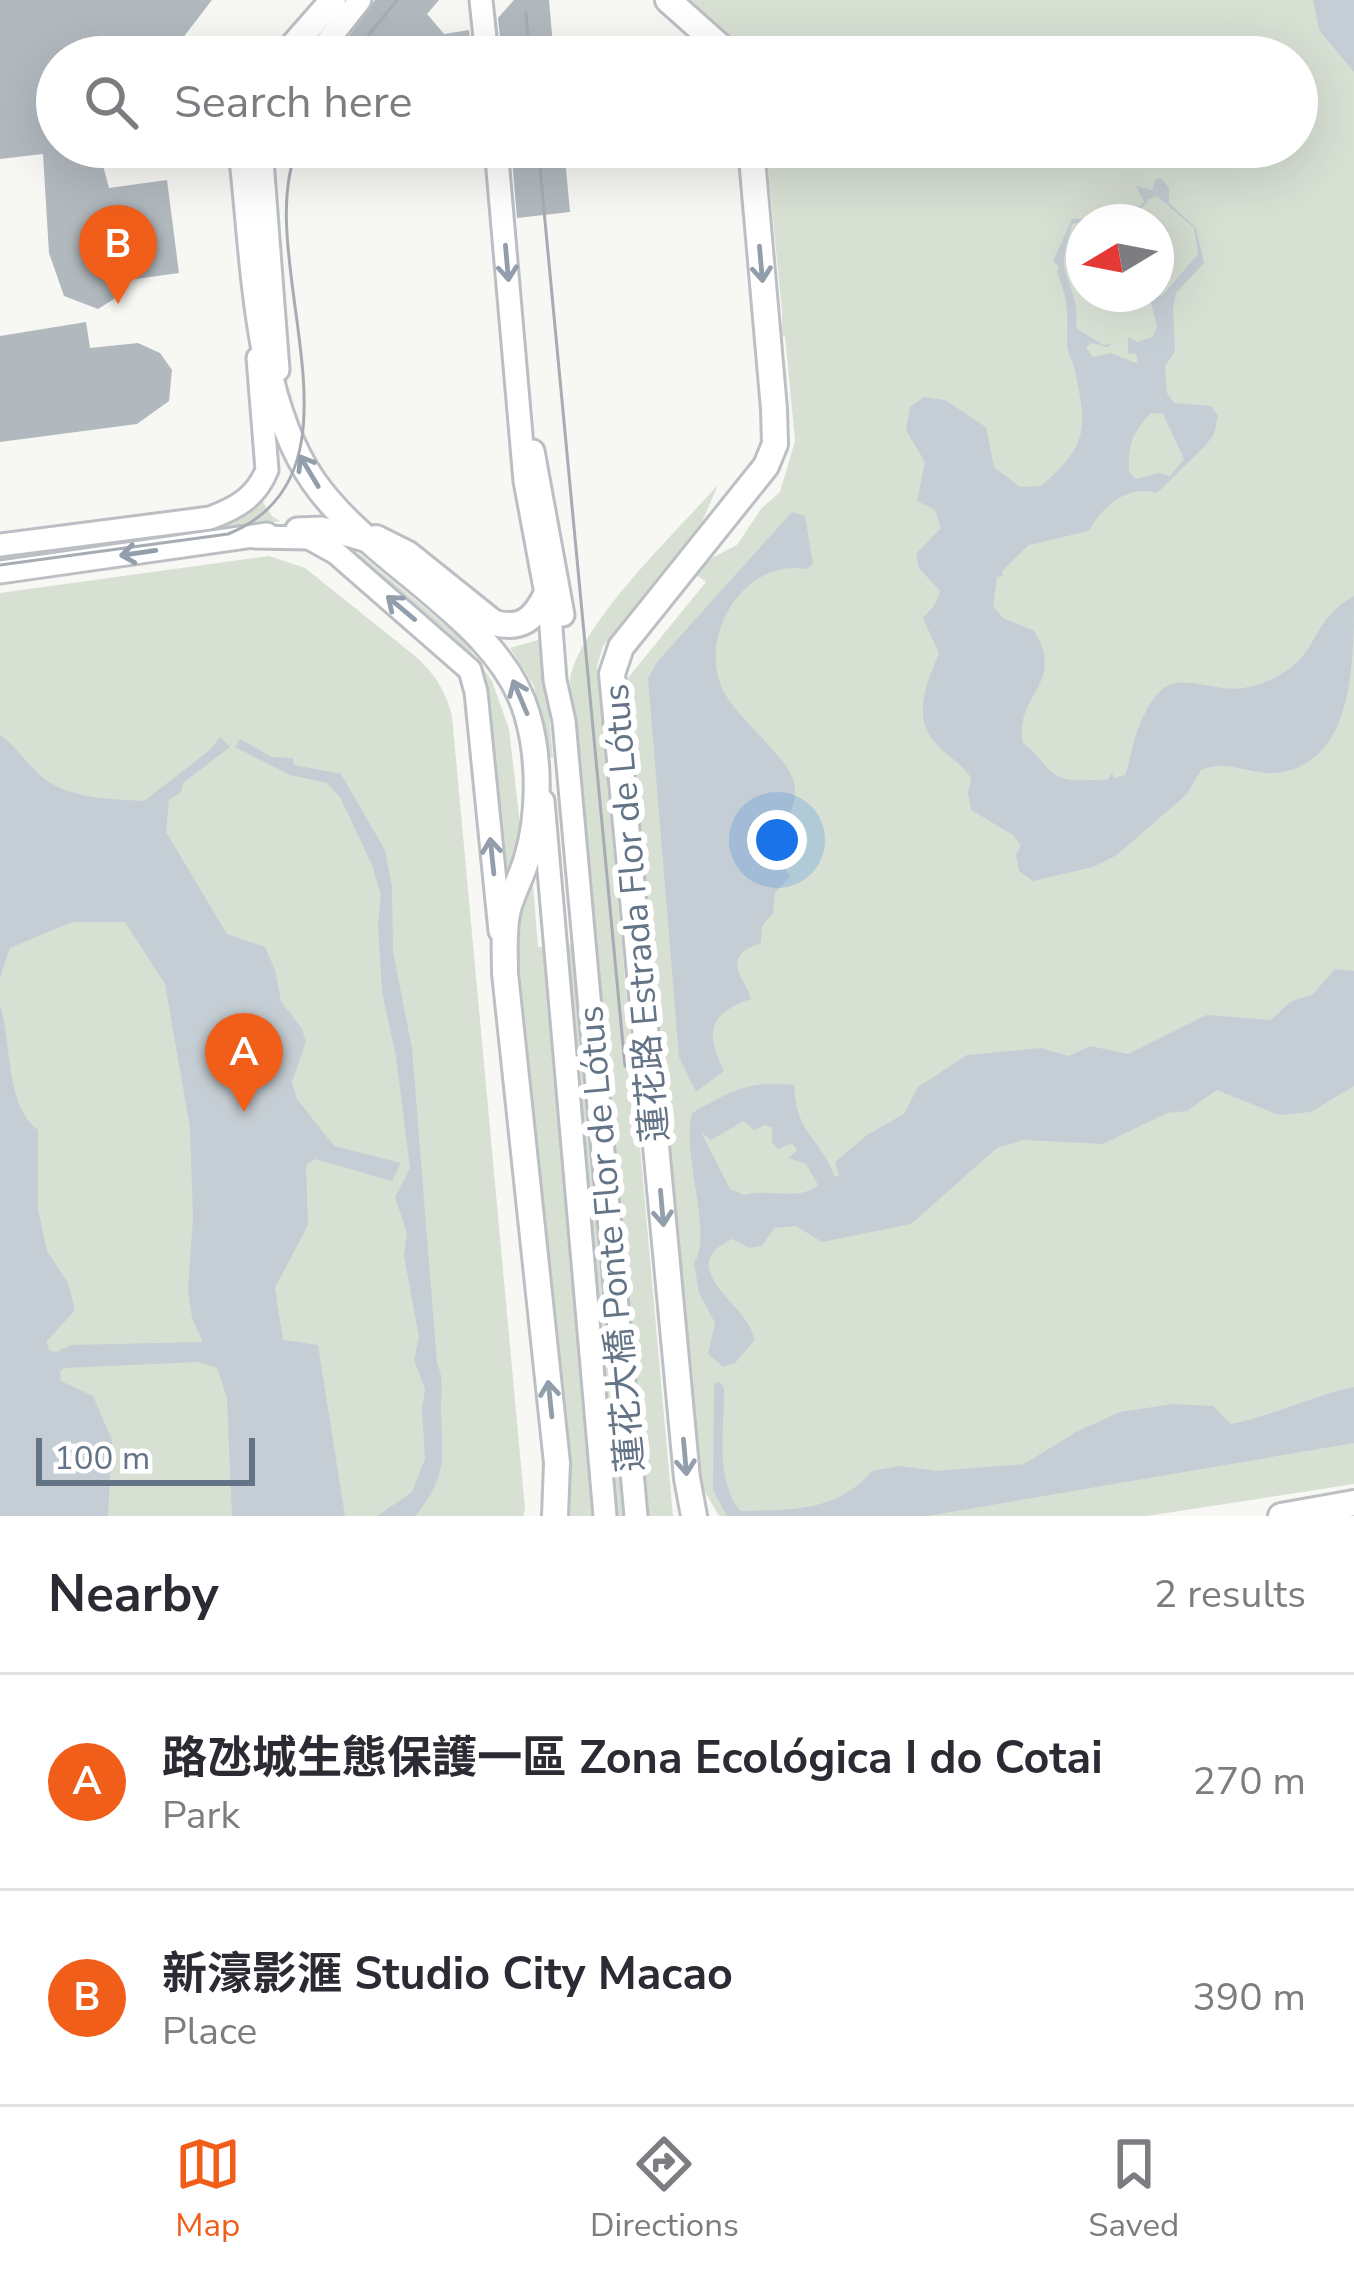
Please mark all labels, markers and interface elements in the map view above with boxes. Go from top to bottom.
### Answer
search box [36,36,1318,168]
icon: search [78,69,144,135]
text: Search here [174,72,413,133]
north arrow [1066,204,1174,312]
pin: B [79,205,157,304]
one-way arrow [495,243,518,282]
one-way arrow [750,243,773,282]
one-way arrow [297,455,321,489]
one-way arrow [120,543,159,565]
one-way arrow [386,596,418,622]
one-way arrow [508,680,529,717]
street label: 蓮花路 Estrada Flor de Lótus [592,682,680,1144]
your location [747,810,807,870]
one-way arrow [480,838,503,877]
street label: 蓮花大橋 Ponte Flor de Lótus [566,1004,656,1474]
pin: A [205,1013,283,1112]
one-way arrow [651,1188,674,1227]
one-way arrow [538,1381,561,1420]
scale bar [36,1432,255,1485]
text: 100 m [54,1436,150,1481]
one-way arrow [674,1437,697,1476]
text: Nearby [48,1559,219,1629]
text: 2 results [1154,1568,1306,1621]
text: 路氹城生態保護一區 Zona Ecológica I do Cotai [162,1728,1103,1789]
text: A [72,1755,102,1808]
text: 270 m [1192,1755,1306,1808]
text: Park [162,1789,240,1842]
text: 新濠影滙 Studio City Macao [162,1944,733,2005]
text: B [74,1971,100,2024]
text: 390 m [1192,1971,1306,2024]
text: Place [162,2005,257,2058]
tab: Map [175,2131,241,2248]
tab: Directions [590,2131,739,2248]
tab: Saved [1088,2131,1179,2248]

